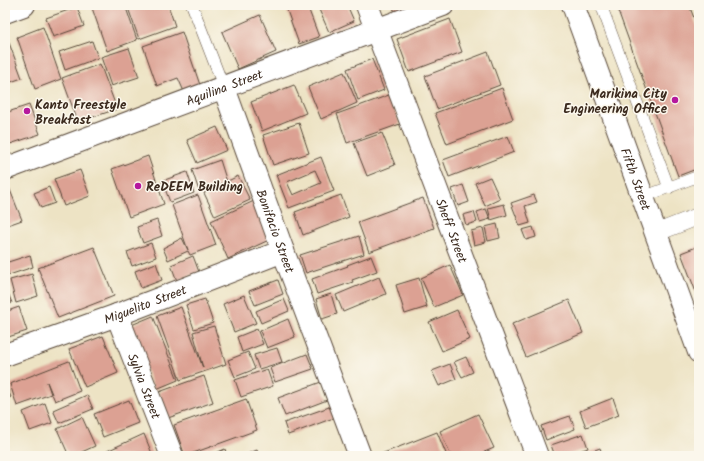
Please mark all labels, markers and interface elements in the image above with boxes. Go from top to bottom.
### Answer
street label: Aquilina Street [183,64,267,112]
place label: Marikina City Engineering Office [563,84,668,120]
place label: Kanto Freestyle Breakfast [35,95,127,131]
marker: Marikina City Engineering Office [670,95,680,105]
marker: Kanto Freestyle Breakfast [22,106,32,116]
street label: Fifth Street [614,145,656,214]
place label: ReDEEM Building [146,177,243,198]
marker: ReDEEM Building [133,181,143,191]
street label: Bonifacio Street [249,186,300,277]
street label: Sheff Street [429,196,473,267]
street label: Miguelito Street [101,280,191,331]
street label: Sylvia Street [121,350,166,423]

